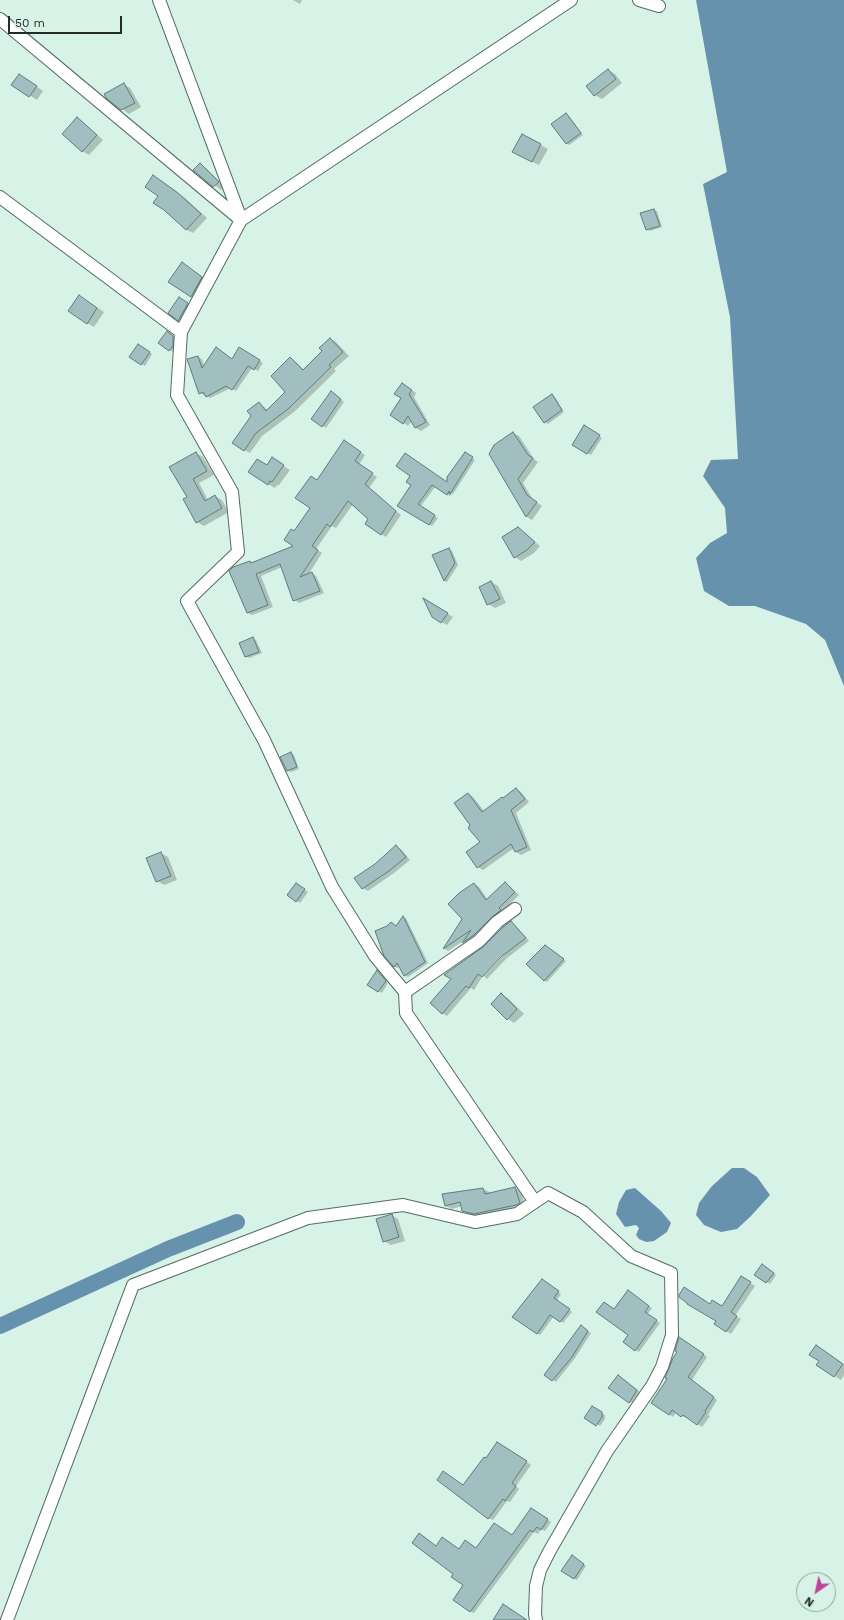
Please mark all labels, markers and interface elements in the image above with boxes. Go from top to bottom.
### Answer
scale bar [10,8,124,34]
text: 50 m [15,16,45,30]
north arrow [796,1572,836,1612]
text: N [803,1594,817,1609]

